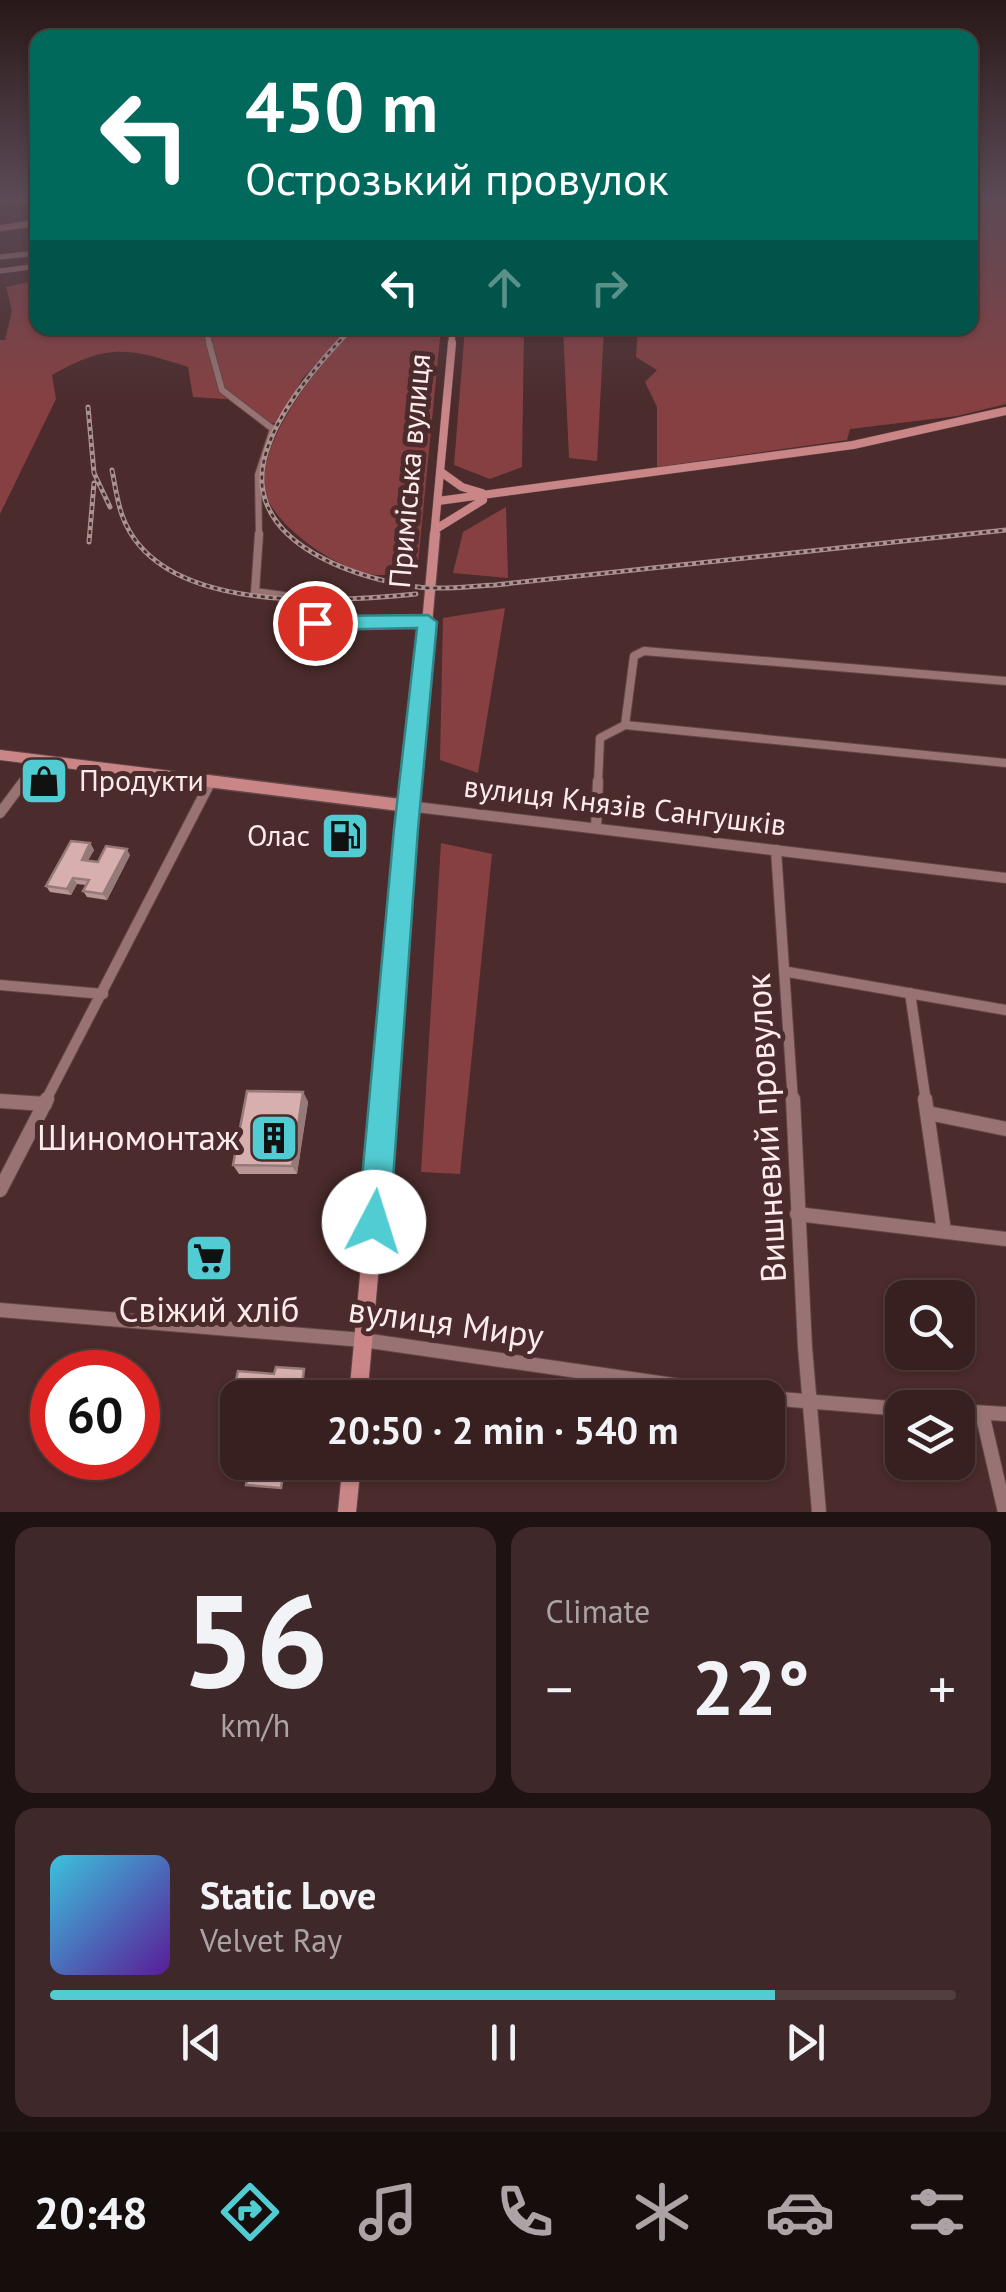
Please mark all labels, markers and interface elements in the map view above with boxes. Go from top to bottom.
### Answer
text: 450 m [245,61,438,151]
icon: left [80,70,210,200]
text: Острозький провулок [245,149,669,207]
icon: left [372,260,427,315]
icon: ahead [477,260,532,315]
icon: right [582,260,637,315]
street label: Приміська вулиця [379,352,438,590]
pin [273,581,358,666]
icon: arrive [288,596,343,651]
shop icon: Продукти [18,755,70,807]
place label: Продукти [79,760,204,799]
street label: вулиця Князів Сангушків [462,765,789,844]
fuel station icon: Олас [319,810,371,862]
place label: Олас [247,815,310,854]
street label: Вишневий провулок [734,972,796,1284]
building icon: Шиномонтаж [248,1112,300,1164]
place label: Шиномонтаж [37,1114,240,1160]
position arrow [322,1170,426,1274]
supermarket icon: Свіжий хліб [183,1232,235,1284]
map controls [885,1280,975,1480]
button: search [885,1280,975,1370]
place label: Свіжий хліб [118,1286,300,1332]
street label: вулиця Миру [346,1286,547,1358]
speed limit sign: 60 [30,1350,160,1480]
button: layers [885,1390,975,1480]
text: 20:50 · 2 min · 540 m [327,1405,678,1454]
text: 56 [182,1555,329,1723]
text: Climate [546,1590,650,1632]
text: 22° [692,1639,810,1736]
text: − [546,1653,573,1724]
text: + [928,1653,956,1724]
text: km/h [220,1704,290,1746]
text: Static Love [200,1870,376,1919]
text: Velvet Ray [200,1919,342,1961]
icon: previous [174,2015,229,2070]
icon: pause [476,2015,531,2070]
icon: next [778,2015,833,2070]
icon: directions [215,2177,285,2247]
icon: music [353,2177,423,2247]
icon: phone [490,2177,560,2247]
icon: climate [627,2177,697,2247]
icon: car [765,2177,835,2247]
icon: filters [902,2177,972,2247]
text: 20:48 [34,2183,148,2241]

